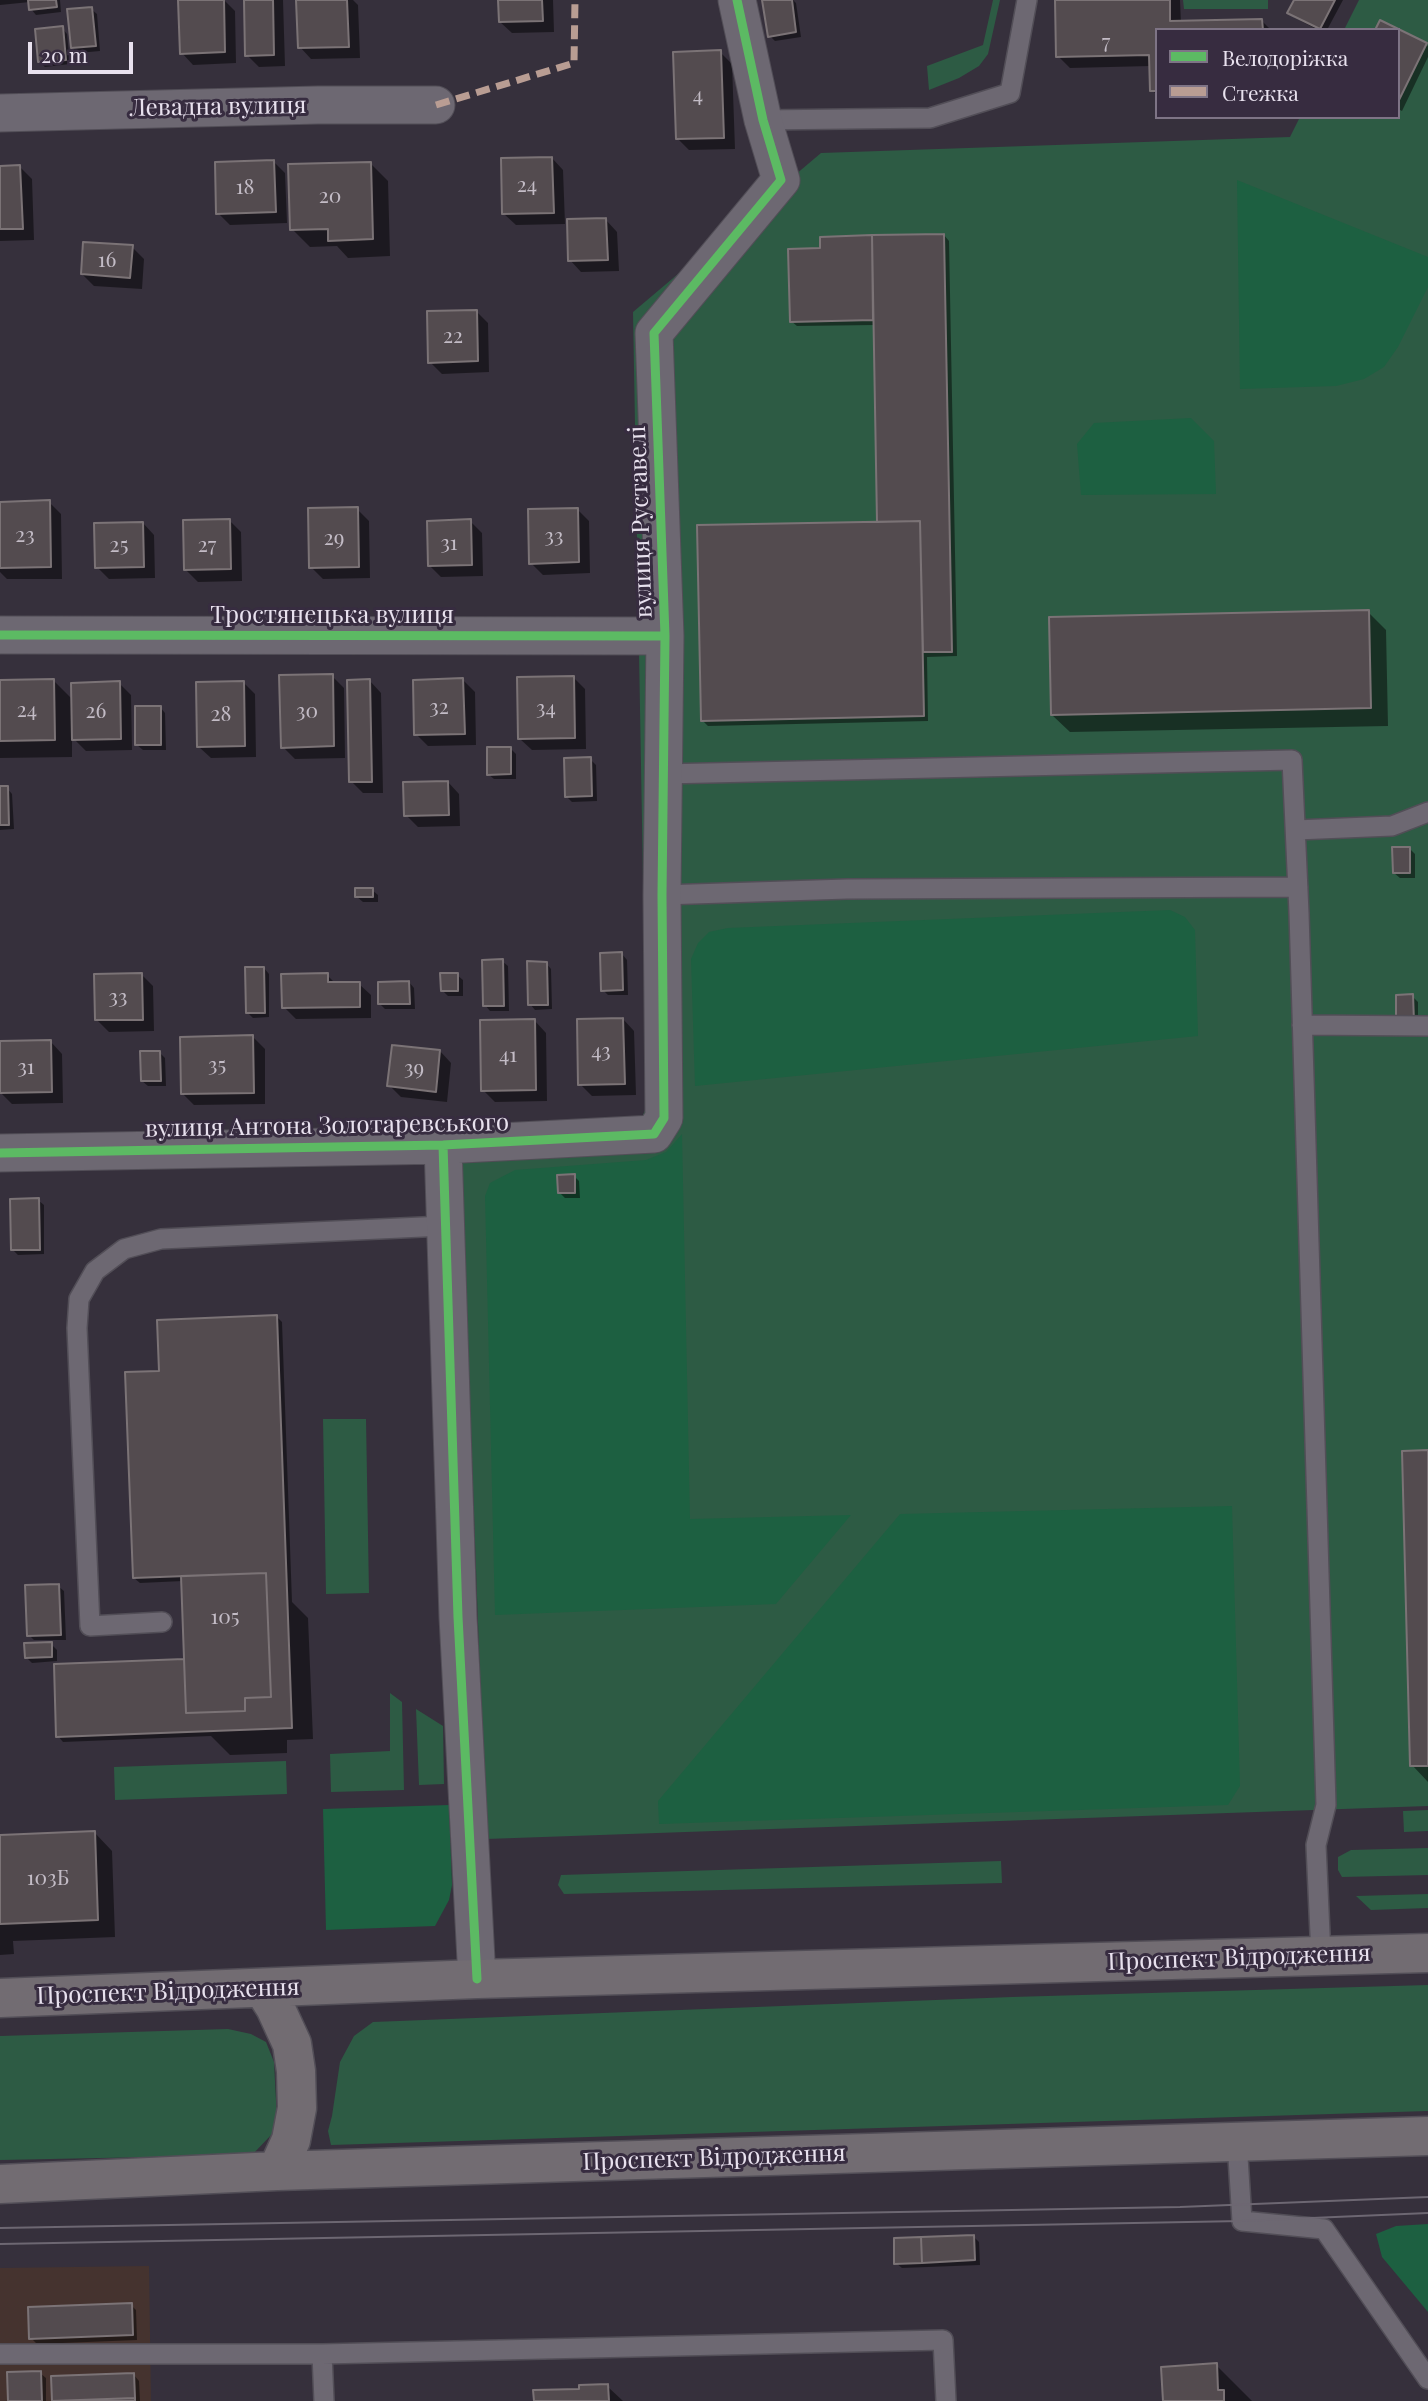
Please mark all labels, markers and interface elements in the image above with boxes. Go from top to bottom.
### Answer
scale bar [32,28,136,72]
legend [1155,28,1400,119]
house number: 7 [1102,29,1110,55]
text: 20 m [41,40,88,68]
text: Велодоріжка [1222,43,1348,71]
text: Стежка [1222,78,1299,106]
house number: 4 [693,82,703,108]
street label: Левадна вулиця [129,91,307,123]
house number: 24 [517,172,537,198]
house number: 18 [236,174,254,200]
house number: 20 [319,183,341,209]
house number: 16 [98,247,116,273]
house number: 22 [443,323,463,349]
street label: вулиця Руставелі [623,425,659,619]
house number: 23 [15,522,35,548]
house number: 33 [545,523,563,549]
house number: 29 [324,525,344,551]
house number: 31 [440,530,458,556]
house number: 25 [110,532,128,558]
house number: 27 [198,532,216,558]
street label: Тростянецька вулиця [210,602,454,630]
house number: 32 [429,694,449,720]
house number: 34 [536,695,556,721]
house number: 24 [17,697,37,723]
house number: 26 [86,698,106,724]
house number: 30 [296,698,318,724]
house number: 28 [211,701,231,727]
house number: 33 [109,984,127,1010]
house number: 43 [591,1038,611,1064]
house number: 41 [499,1042,517,1068]
house number: 35 [208,1052,226,1078]
house number: 31 [17,1054,35,1080]
house number: 39 [404,1055,424,1081]
street label: вулиця Антона Золотаревського [145,1108,509,1144]
house number: 105 [210,1604,240,1630]
house number: 103Б [27,1865,69,1891]
street label: Проспект Відродження [1107,1939,1371,1977]
street label: Проспект Відродження [36,1973,300,2011]
street label: Проспект Відродження [582,2139,846,2177]

